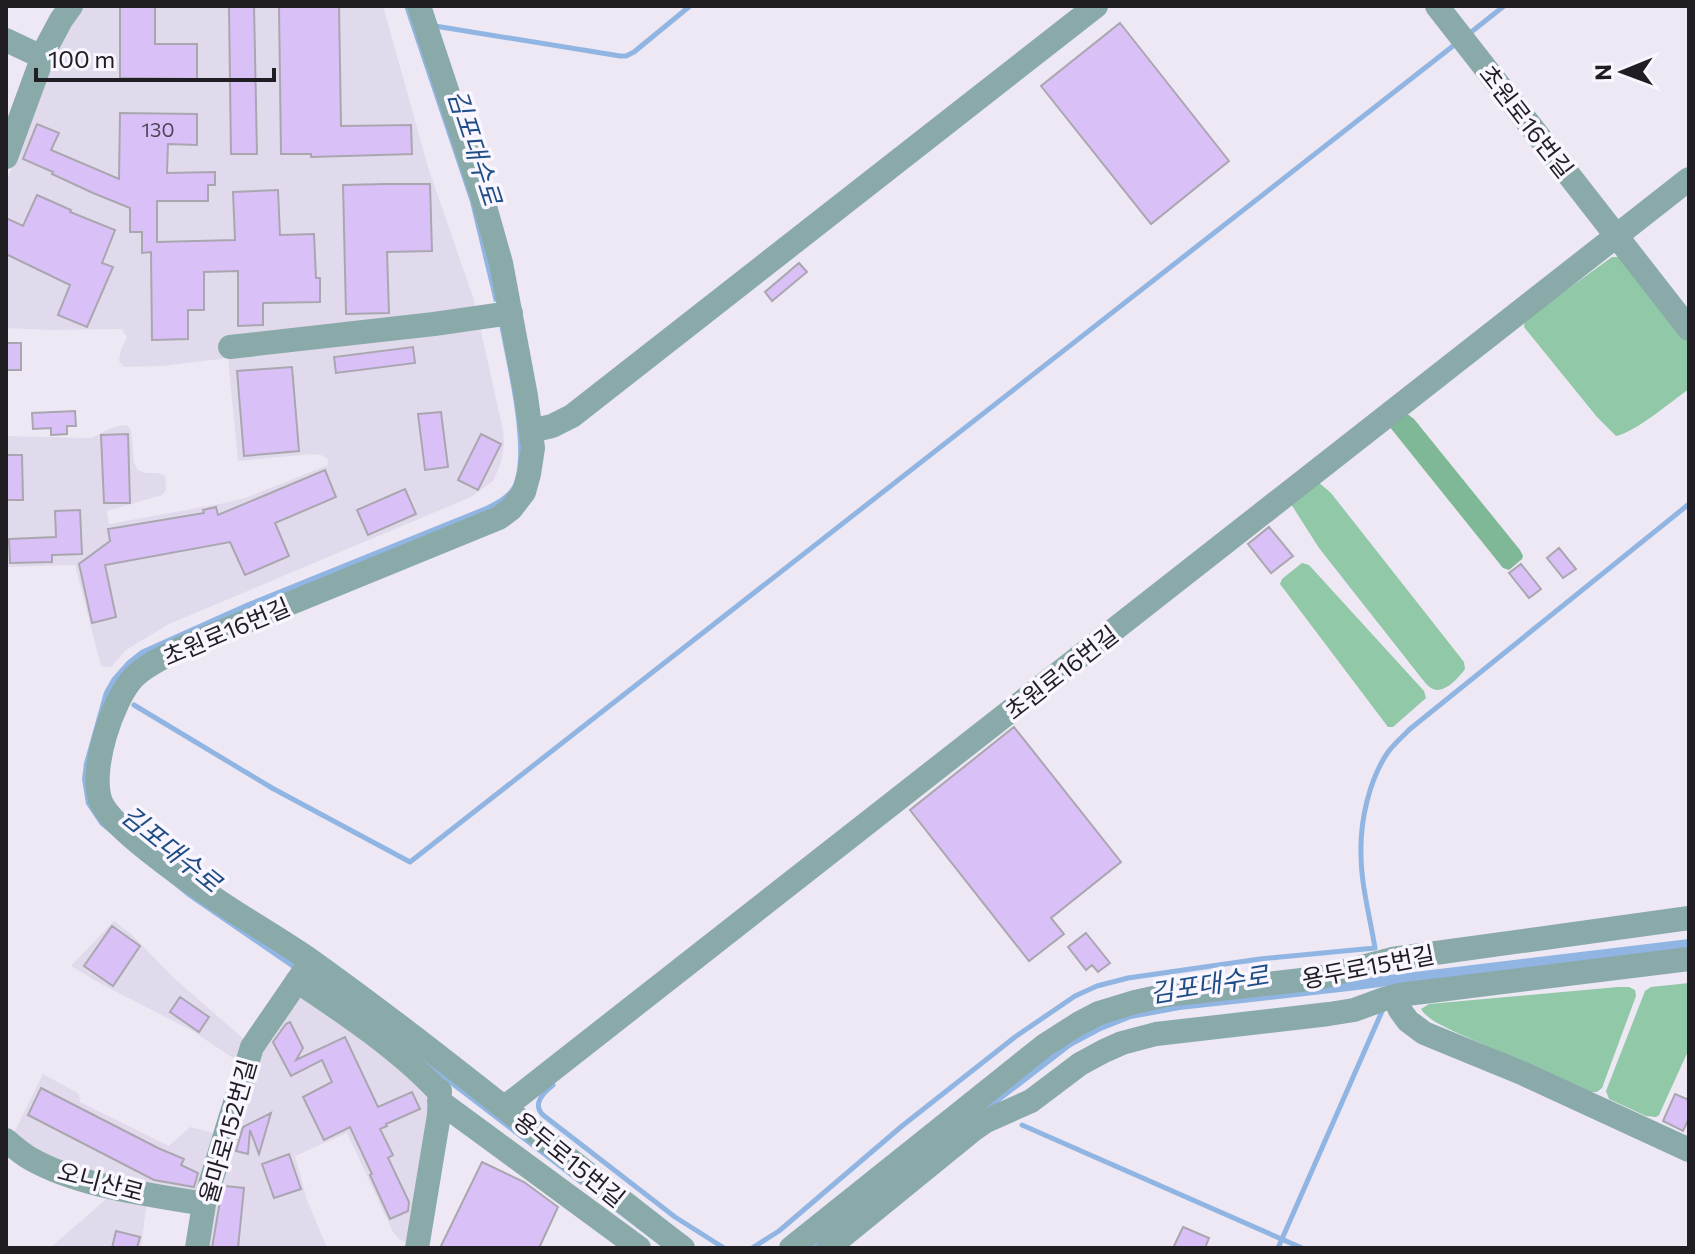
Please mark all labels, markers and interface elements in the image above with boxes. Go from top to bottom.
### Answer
scale bar [36,32,274,82]
north arrow [1583,32,1663,112]
text: 100 m [48,44,115,73]
street label: 초원로16번길 [1474,59,1580,183]
text: N [1589,64,1616,81]
water label: 김포대수로 [443,85,510,210]
house number: 130 [141,117,175,141]
street label: 초원로16번길 [158,591,294,671]
street label: 초원로16번길 [999,619,1123,725]
water label: 김포대수로 [116,798,229,898]
street label: 용두로15번길 [1299,939,1437,993]
water label: 김포대수로 [1148,958,1272,1008]
street label: 율마로152번길 [193,1056,261,1206]
street label: 용두로15번길 [509,1105,631,1213]
street label: 오니산로 [55,1156,147,1206]

